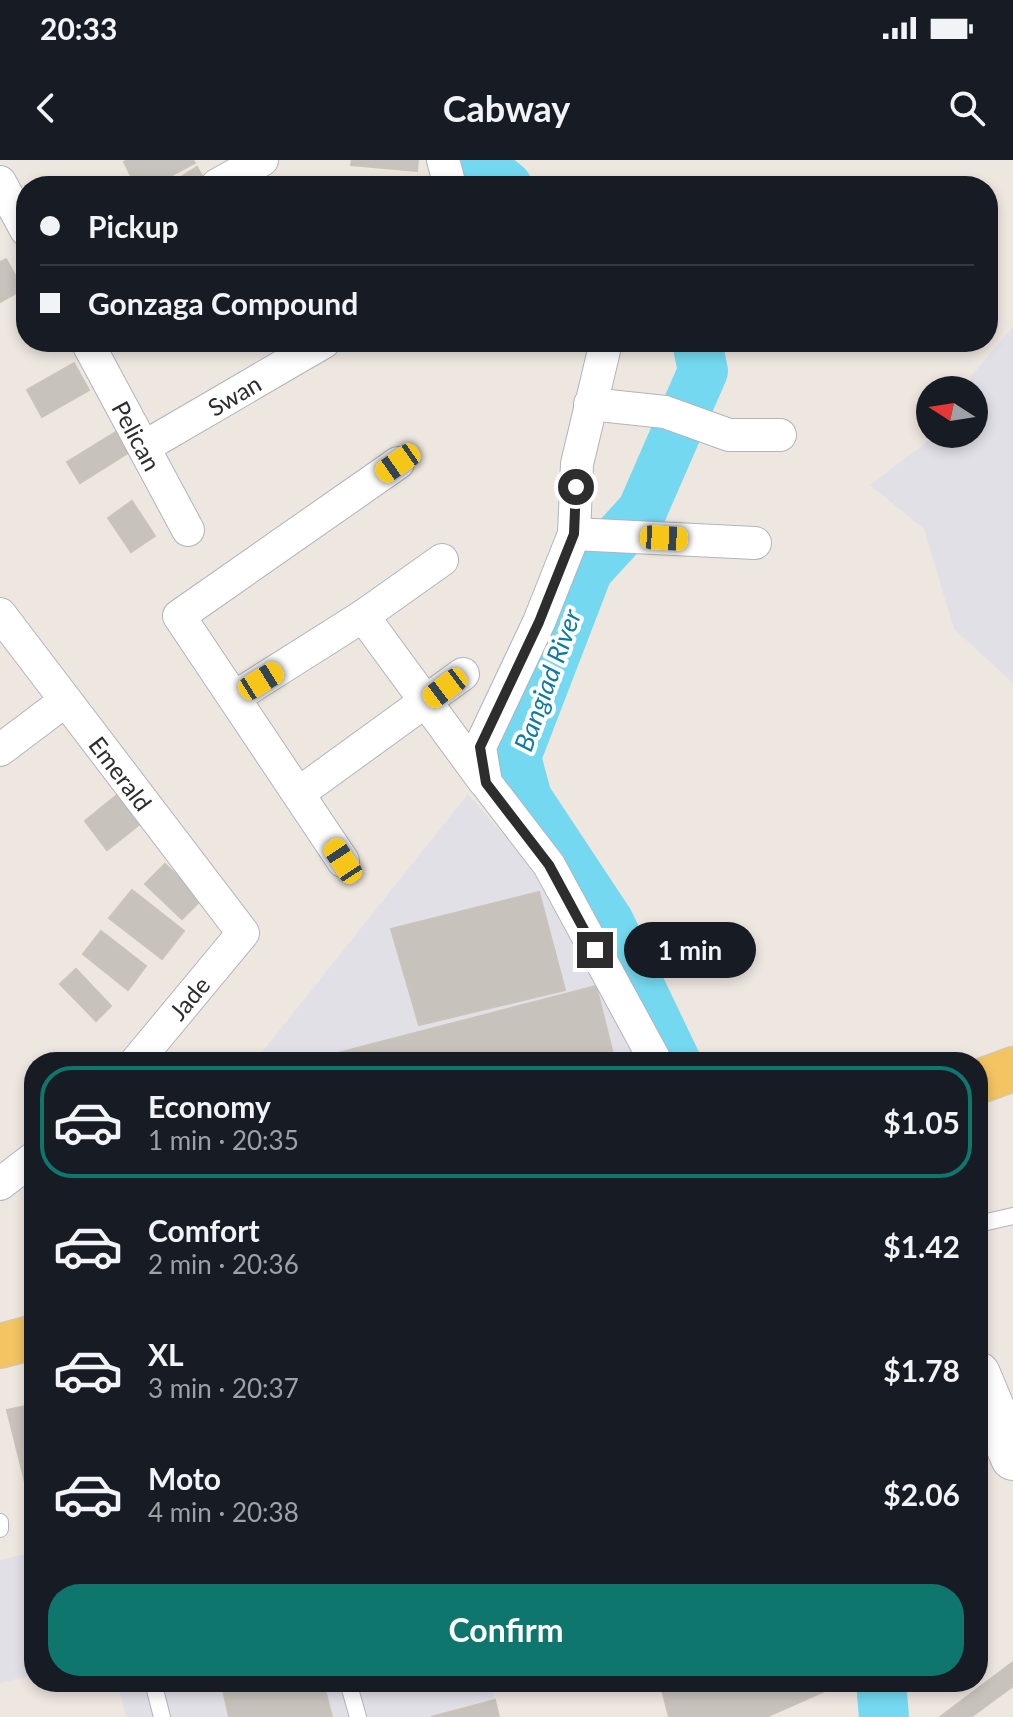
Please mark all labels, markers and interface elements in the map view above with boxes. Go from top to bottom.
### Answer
text: 20:33 [40,10,117,46]
icon: back [24,86,68,130]
text: Cabway [443,86,570,130]
icon: search [945,86,989,130]
text: Pickup [88,208,179,244]
text: Gonzaga Compound [88,285,358,321]
street label: Swan [202,368,266,421]
north arrow [916,376,988,448]
map controls [916,376,988,448]
street label: Pelican [107,396,168,475]
car [371,439,425,487]
route start [558,469,594,505]
car [639,525,689,551]
water label: Bangiad River [507,604,588,755]
car [234,658,288,704]
car [419,664,471,712]
street label: Emerald [84,730,159,816]
car [320,834,366,888]
callout: 1 min [623,922,755,978]
route end [577,932,613,968]
text: 1 min [658,934,722,966]
street label: Jade [163,970,215,1026]
icon: car [52,1086,124,1158]
text: Economy [148,1088,271,1124]
text: $1.05 [883,1104,960,1140]
text: 1 min · 20:35 [148,1124,299,1156]
icon: car [52,1210,124,1282]
text: Comfort [148,1212,260,1248]
text: $1.42 [883,1228,960,1264]
text: 2 min · 20:36 [148,1248,299,1280]
icon: car [52,1334,124,1406]
text: XL [148,1336,184,1372]
text: $1.78 [883,1352,960,1388]
text: 3 min · 20:37 [148,1372,299,1404]
icon: car [52,1458,124,1530]
text: Moto [148,1460,221,1496]
text: $2.06 [883,1476,960,1512]
text: 4 min · 20:38 [148,1496,299,1528]
button: Confirm [48,1584,964,1676]

